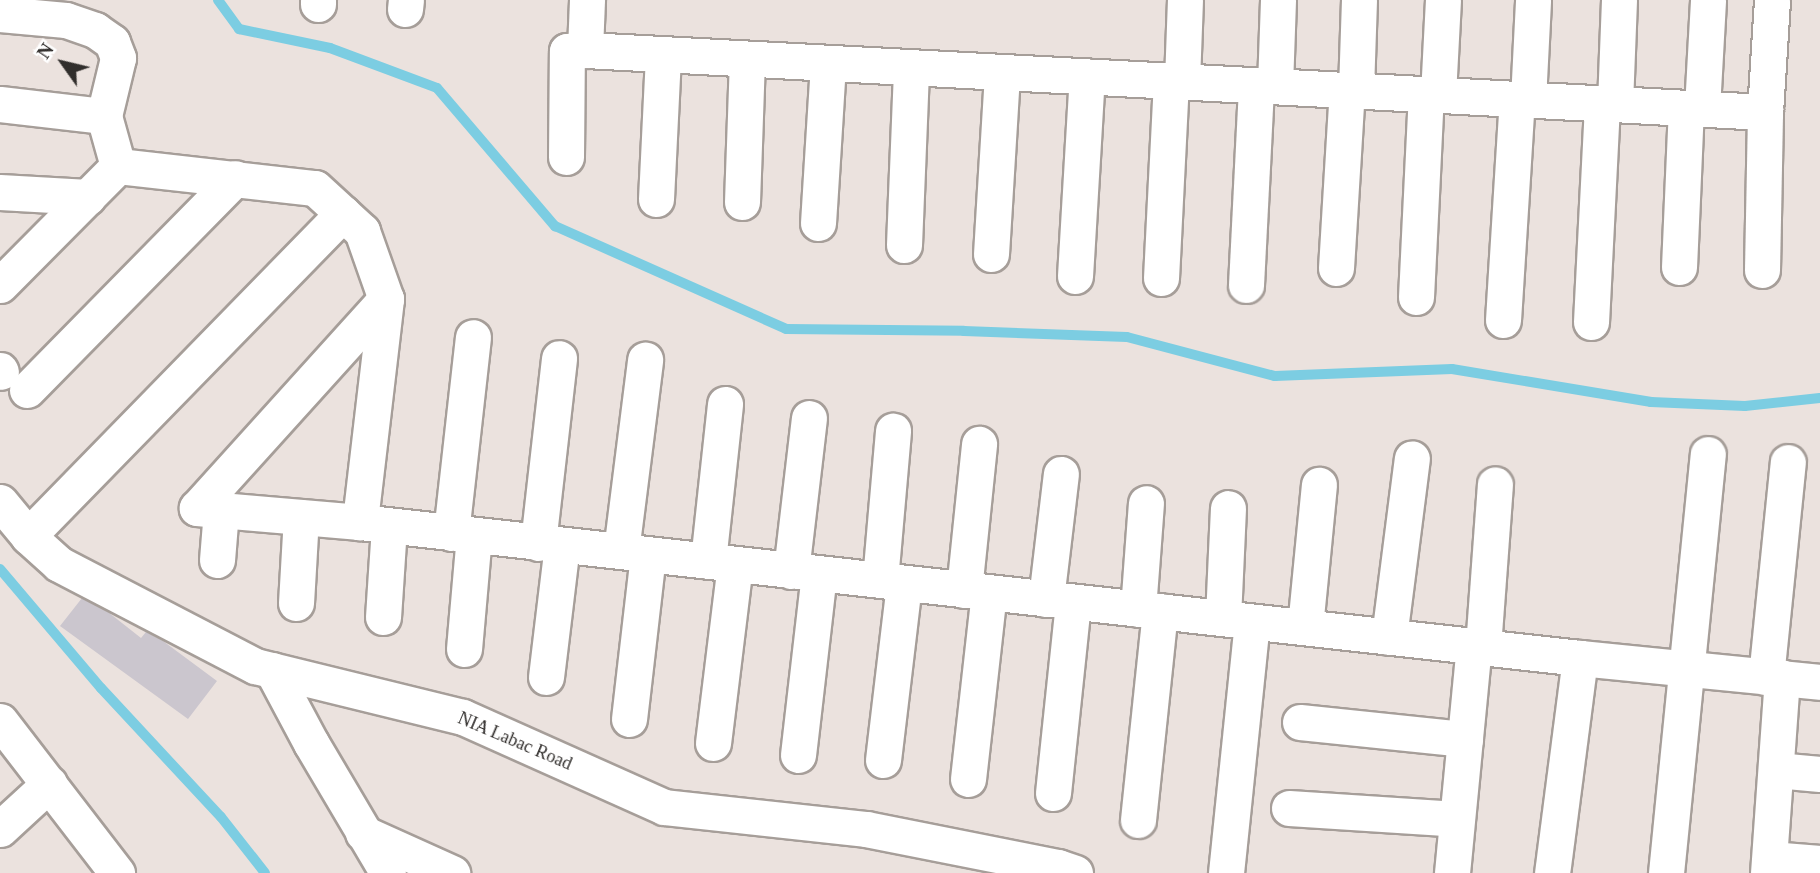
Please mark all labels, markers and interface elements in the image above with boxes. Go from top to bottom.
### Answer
north arrow [28,28,98,98]
text: N [33,39,58,63]
street label: NIA Labac Road [454,707,576,775]

